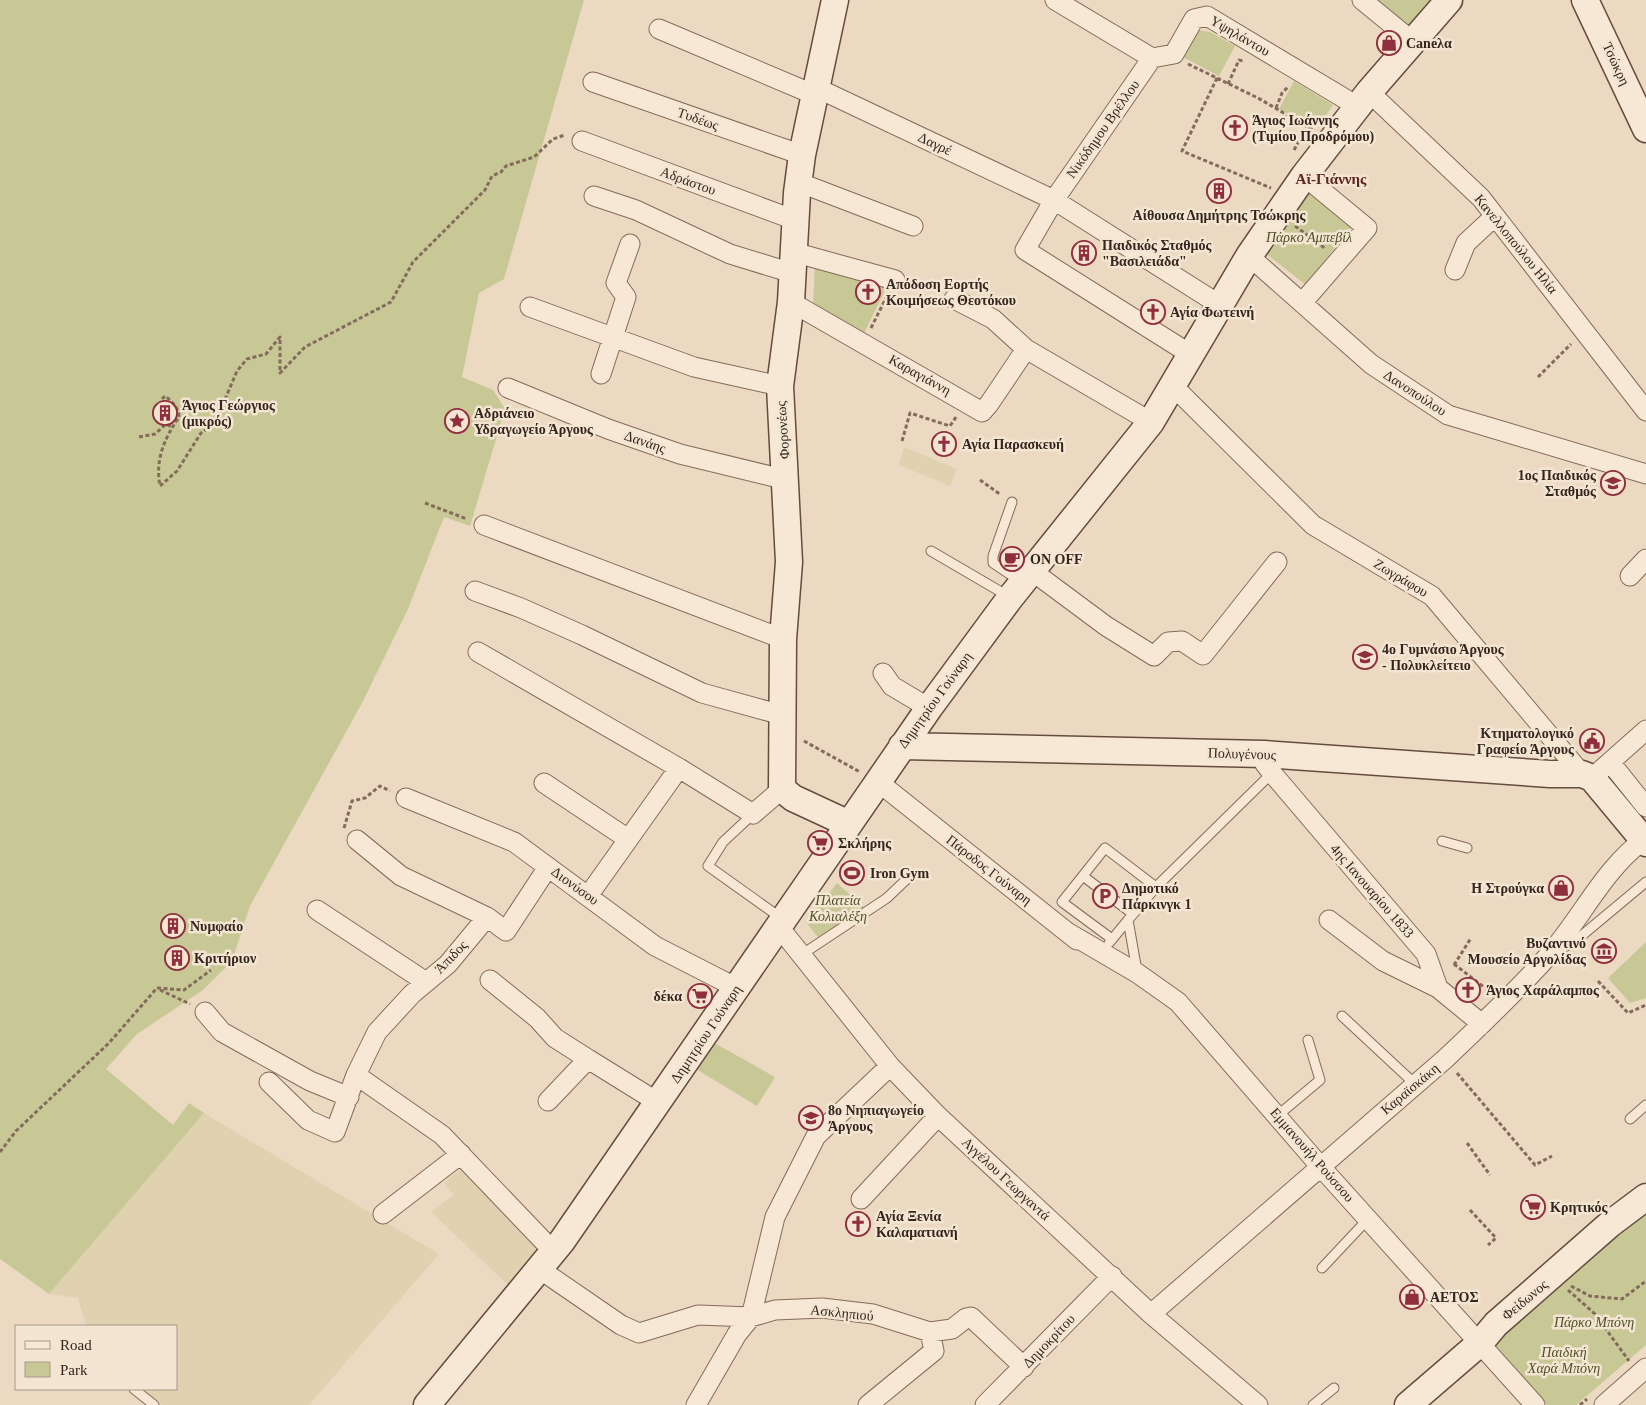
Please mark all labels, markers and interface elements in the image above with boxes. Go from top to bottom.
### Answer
street label: Υψηλάντου [1208,13,1272,59]
shop icon: Caneλα [1376,30,1402,56]
place label: Caneλα [1406,36,1452,51]
street label: Τσώκρη [1600,40,1632,88]
street label: Νικόδημου Βρέλλου [1064,77,1143,181]
street label: Τυδέως [675,105,721,133]
place label: Άγιος Ιωάννης (Τιμίου Προδρόμου) [1252,113,1374,145]
church icon: Άγιος Ιωάννης (Τιμίου Προδρόμου) [1222,115,1248,141]
street label: Δαγρέ [916,130,954,158]
street label: Αδράστου [658,164,718,198]
district label: Αϊ-Γιάννης [1296,171,1367,187]
building icon: Αίθουσα Δημήτρης Τσώκρης [1206,178,1232,204]
street label: Κανελλοπούλου Ηλία [1471,192,1561,297]
place label: Αίθουσα Δημήτρης Τσώκρης [1133,208,1307,223]
park label: Πάρκο Αμπεβίλ [1265,230,1352,245]
place label: Παιδικός Σταθμός "Βασιλειάδα" [1102,238,1212,269]
building icon: Παιδικός Σταθμός "Βασιλειάδα" [1071,240,1097,266]
place label: Απόδοση Εορτής Κοιμήσεως Θεοτόκου [886,277,1016,308]
church icon: Απόδοση Εορτής Κοιμήσεως Θεοτόκου [855,279,881,305]
church icon: Αγία Φωτεινή [1140,299,1166,325]
place label: Αγία Φωτεινή [1170,305,1254,320]
street label: Καραγιάννη [886,352,954,398]
street label: Δανοπούλου [1381,367,1449,419]
place label: Άγιος Γεώργιος (μικρός) [182,398,276,430]
building icon: Άγιος Γεώργιος (μικρός) [152,400,178,426]
street label: Φορονέως [773,400,793,460]
place label: Αδριάνειο Υδραγωγείο Άργους [474,406,594,437]
place icon: Αδριάνειο Υδραγωγείο Άργους [444,408,470,434]
street label: Δανάης [622,428,668,456]
church icon: Αγία Παρασκευή [931,431,957,457]
place label: Αγία Παρασκευή [962,437,1064,452]
place label: 1ος Παιδικός Σταθμός [1518,468,1597,499]
school or university icon: 1ος Παιδικός Σταθμός [1600,470,1626,496]
cafe icon: ON OFF [999,546,1025,572]
place label: ON OFF [1030,552,1083,567]
street label: Ζωγράφου [1371,556,1431,600]
place label: 4ο Γυμνάσιο Άργους - Πολυκλείτειο [1382,642,1505,673]
school or university icon: 4ο Γυμνάσιο Άργους - Πολυκλείτειο [1352,644,1378,670]
street label: Δημητρίου Γούναρη [895,649,975,751]
place label: Κτηματολογικό Γραφείο Άργους [1477,726,1575,757]
public building icon: Κτηματολογικό Γραφείο Άργους [1579,728,1605,754]
street label: Πολυγένους [1208,745,1277,763]
supermarket icon: Σκλήρης [807,830,833,856]
street label: Πάροδος Γούναρη [943,832,1035,908]
place label: Σκλήρης [838,836,892,851]
street label: 4ης Ιανουαρίου 1833 [1327,841,1417,941]
sports icon: Iron Gym [839,860,865,886]
street label: Διονύσου [549,864,602,908]
place label: Iron Gym [870,866,930,881]
shop icon: Η Στρούγκα [1548,875,1574,901]
place label: Δημοτικό Πάρκινγκ 1 [1122,881,1191,912]
place label: Η Στρούγκα [1471,881,1544,896]
parking icon: Δημοτικό Πάρκινγκ 1 [1092,883,1118,909]
park label: Πλατεία Κολιαλέξη [808,893,867,924]
building icon: Νυμφαίο [160,913,186,939]
place label: Νυμφαίο [190,919,243,934]
place label: Βυζαντινό Μουσείο Αργολίδας [1467,936,1587,967]
street label: Άπιδος [432,937,471,977]
museum icon: Βυζαντινό Μουσείο Αργολίδας [1591,938,1617,964]
building icon: Κριτήριον [164,945,190,971]
place label: Κριτήριον [194,951,257,966]
church icon: Άγιος Χαράλαμπος [1455,977,1481,1003]
street label: Δημητρίου Γούναρη [668,982,744,1086]
supermarket icon: δέκα [687,983,713,1009]
place label: Άγιος Χαράλαμπος [1486,983,1600,998]
place label: δέκα [654,989,682,1004]
street label: Καραϊσκάκη [1378,1060,1442,1118]
place label: 8ο Νηπιαγωγείο Άργους [828,1103,924,1134]
school or university icon: 8ο Νηπιαγωγείο Άργους [798,1105,824,1131]
street label: Εμμανουήλ Ρούσσου [1267,1105,1357,1205]
street label: Αγγέλου Γεωργαντά [959,1134,1054,1224]
supermarket icon: Κρητικός [1520,1194,1546,1220]
place label: Κρητικός [1550,1200,1608,1215]
place label: Αγία Ξενία Καλαματιανή [876,1209,958,1240]
church icon: Αγία Ξενία Καλαματιανή [845,1211,871,1237]
street label: Φείδωνος [1499,1276,1551,1323]
shop icon: ΑΕΤΟΣ [1399,1284,1425,1310]
place label: ΑΕΤΟΣ [1430,1290,1479,1305]
street label: Ασκληπιού [810,1302,874,1324]
street label: Δημοκρίτου [1020,1311,1078,1371]
park label: Πάρκο Μπόνη [1553,1315,1634,1330]
legend [15,1325,178,1390]
text: Road [60,1337,92,1353]
park label: Παιδική Χαρά Μπόνη [1527,1345,1600,1376]
text: Park [60,1362,88,1378]

